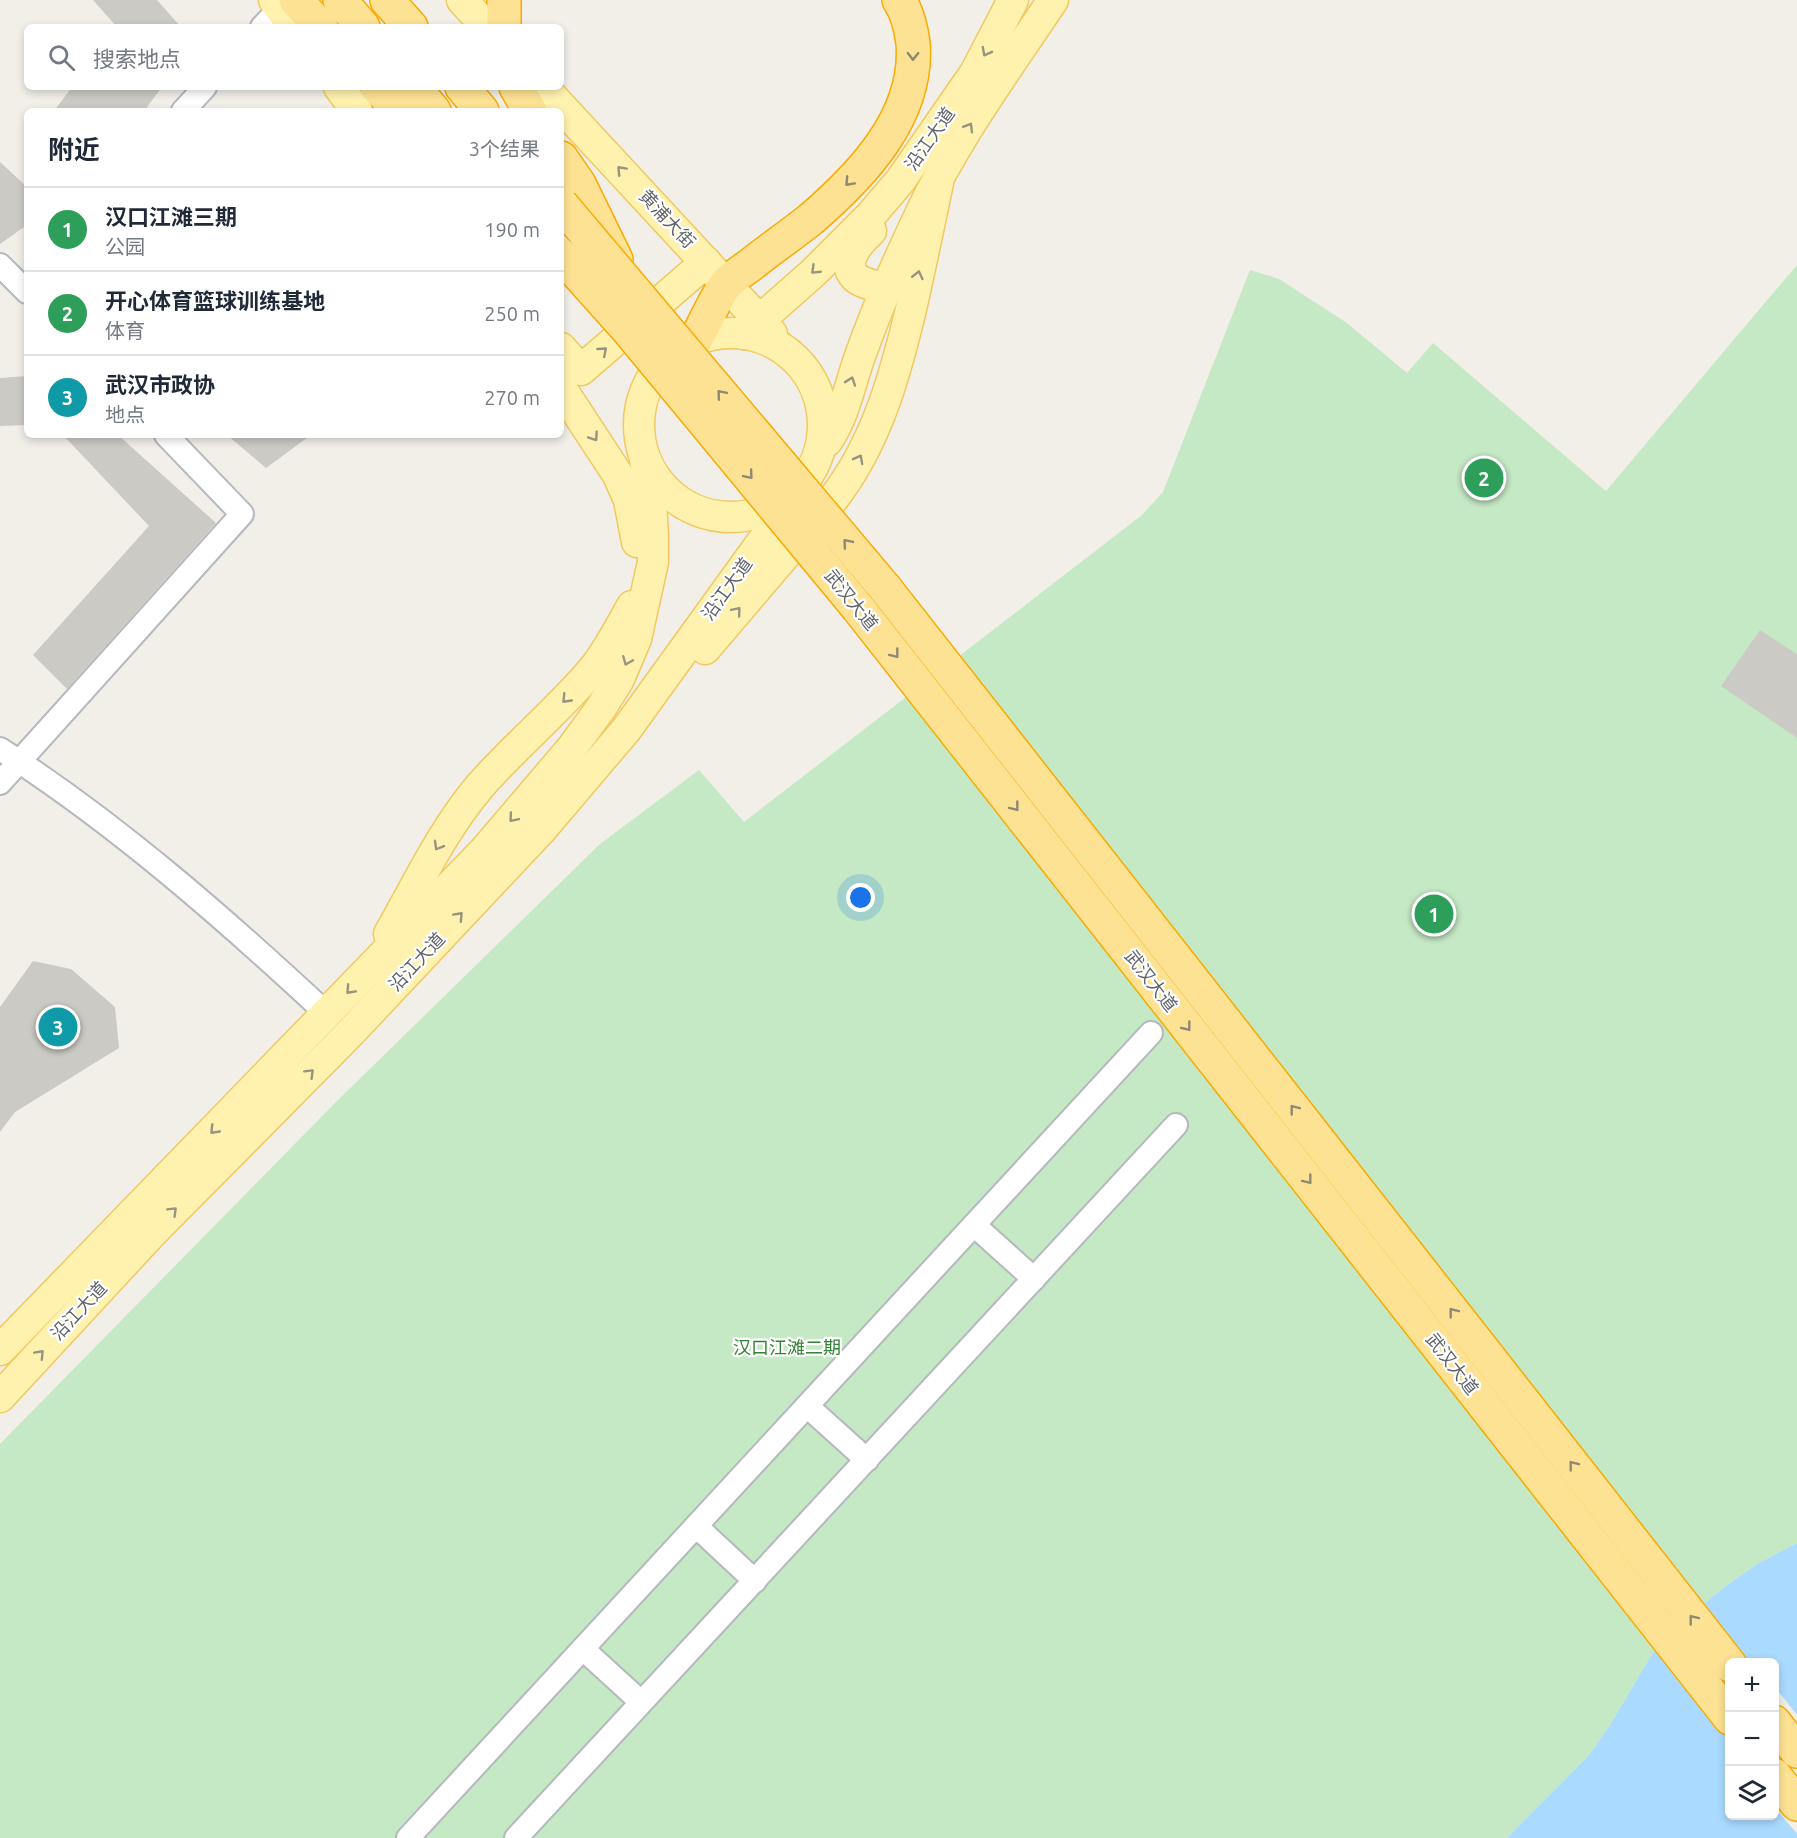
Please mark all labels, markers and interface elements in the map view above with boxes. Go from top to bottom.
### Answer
search box [24,24,564,90]
icon: search [45,41,78,74]
one-way arrow [982,45,993,56]
text: 搜索地点 [93,46,181,71]
one-way arrow [907,51,919,60]
street label: 沿江大道 [900,103,958,174]
one-way arrow [961,123,973,133]
text: 附近 [48,135,100,164]
text: 3个结果 [469,137,540,160]
one-way arrow [617,166,628,176]
one-way arrow [845,175,856,185]
street label: 黄浦大街 [636,185,700,251]
text: 汉口江滩三期 [105,204,237,229]
text: 1 [62,218,73,241]
text: 190 m [484,218,540,241]
text: 公园 [105,235,145,258]
one-way arrow [811,263,822,274]
one-way arrow [911,270,924,280]
text: 开心体育篮球训练基地 [105,288,325,313]
text: 2 [62,302,73,325]
text: 250 m [484,302,540,325]
text: 体育 [105,319,145,342]
one-way arrow [596,347,607,358]
text: 武汉市政协 [105,372,215,397]
one-way arrow [844,376,857,387]
text: 3 [62,386,73,409]
text: 270 m [484,386,540,409]
one-way arrow [717,390,728,401]
text: 地点 [105,403,145,426]
one-way arrow [587,430,598,441]
one-way arrow [852,455,863,466]
pin: 2 [1464,456,1504,500]
one-way arrow [742,468,753,479]
one-way arrow [843,539,854,550]
street label: 沿江大道 [697,553,755,623]
street label: 武汉大道 [821,565,882,634]
one-way arrow [730,607,741,618]
one-way arrow [887,647,898,658]
one-way arrow [622,655,634,666]
one-way arrow [562,692,573,703]
one-way arrow [1007,801,1018,812]
one-way arrow [509,811,520,822]
one-way arrow [433,839,445,850]
your location [846,883,875,912]
pin: 1 [1414,892,1454,936]
one-way arrow [452,913,463,923]
street label: 沿江大道 [384,928,448,994]
street label: 武汉大道 [1122,946,1182,1015]
one-way arrow [346,983,357,993]
pin: 3 [38,1004,78,1050]
one-way arrow [1180,1020,1191,1031]
one-way arrow [303,1069,314,1080]
one-way arrow [1290,1105,1301,1116]
one-way arrow [211,1123,222,1134]
one-way arrow [1300,1174,1311,1185]
one-way arrow [166,1208,177,1219]
street label: 沿江大道 [46,1277,110,1343]
one-way arrow [1449,1308,1460,1319]
street label: 武汉大道 [1423,1329,1483,1398]
park label: 汉口江滩二期 [733,1337,841,1357]
one-way arrow [33,1350,44,1360]
one-way arrow [1570,1461,1581,1472]
one-way arrow [1690,1615,1701,1626]
map controls [1725,1658,1779,1820]
button: + [1725,1658,1779,1712]
button: − [1725,1712,1779,1766]
button: layers [1725,1766,1779,1820]

